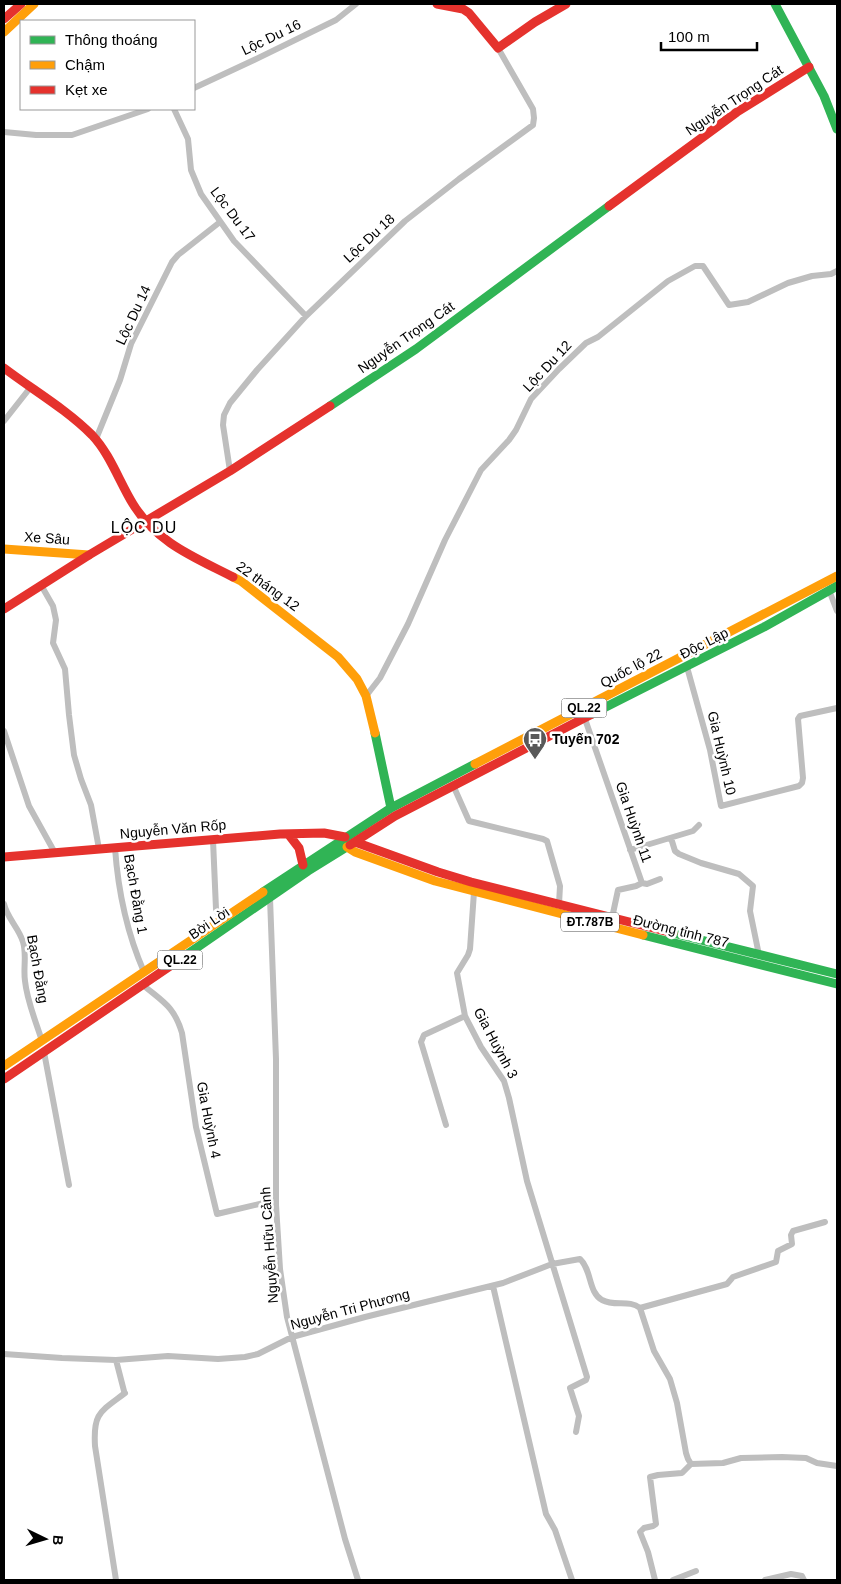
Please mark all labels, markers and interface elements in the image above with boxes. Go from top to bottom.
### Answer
street label: Lộc Du 16 [239,16,303,58]
legend [20,20,195,110]
scale bar [661,20,757,52]
text: 100 m [668,28,710,45]
text: Thông thoáng [65,31,158,48]
text: Chậm [65,56,105,73]
street label: Nguyễn Trọng Cát [682,62,786,138]
text: Kẹt xe [65,81,108,98]
street label: Lộc Du 17 [207,184,259,244]
street label: Lộc Du 18 [340,210,398,266]
street label: Lộc Du 14 [112,283,154,347]
street label: Nguyễn Trọng Cát [355,298,457,376]
street label: Lộc Du 12 [519,337,575,395]
district label: LỘC DU [111,518,177,536]
street label: Xe Sâu [24,528,70,548]
street label: 22 tháng 12 [233,558,303,614]
street label: Độc Lập [677,624,731,662]
street label: Quốc lộ 22 [597,645,665,691]
road number: QL.22 [562,698,606,718]
street label: Gia Huỳnh 10 [705,709,739,797]
bus stop icon: Tuyến 702 [522,726,548,760]
place label: Tuyến 702 [552,731,620,747]
street label: Gia Huỳnh 11 [613,779,655,865]
street label: Nguyễn Văn Rốp [119,816,227,842]
street label: Bạch Đằng 1 [121,853,151,935]
street label: Bời Lời [186,904,232,942]
street label: Đường tỉnh 787 [632,911,731,951]
road number: ĐT.787B [561,912,619,932]
street label: Bạch Đằng [24,933,52,1005]
road number: QL.22 [158,950,202,970]
street label: Gia Huỳnh 3 [471,1005,521,1081]
street label: Gia Huỳnh 4 [194,1080,224,1160]
street label: Nguyễn Hữu Cảnh [257,1186,281,1304]
street label: Nguyễn Tri Phương [289,1285,411,1333]
north arrow [20,1514,70,1564]
text: B [50,1534,66,1546]

